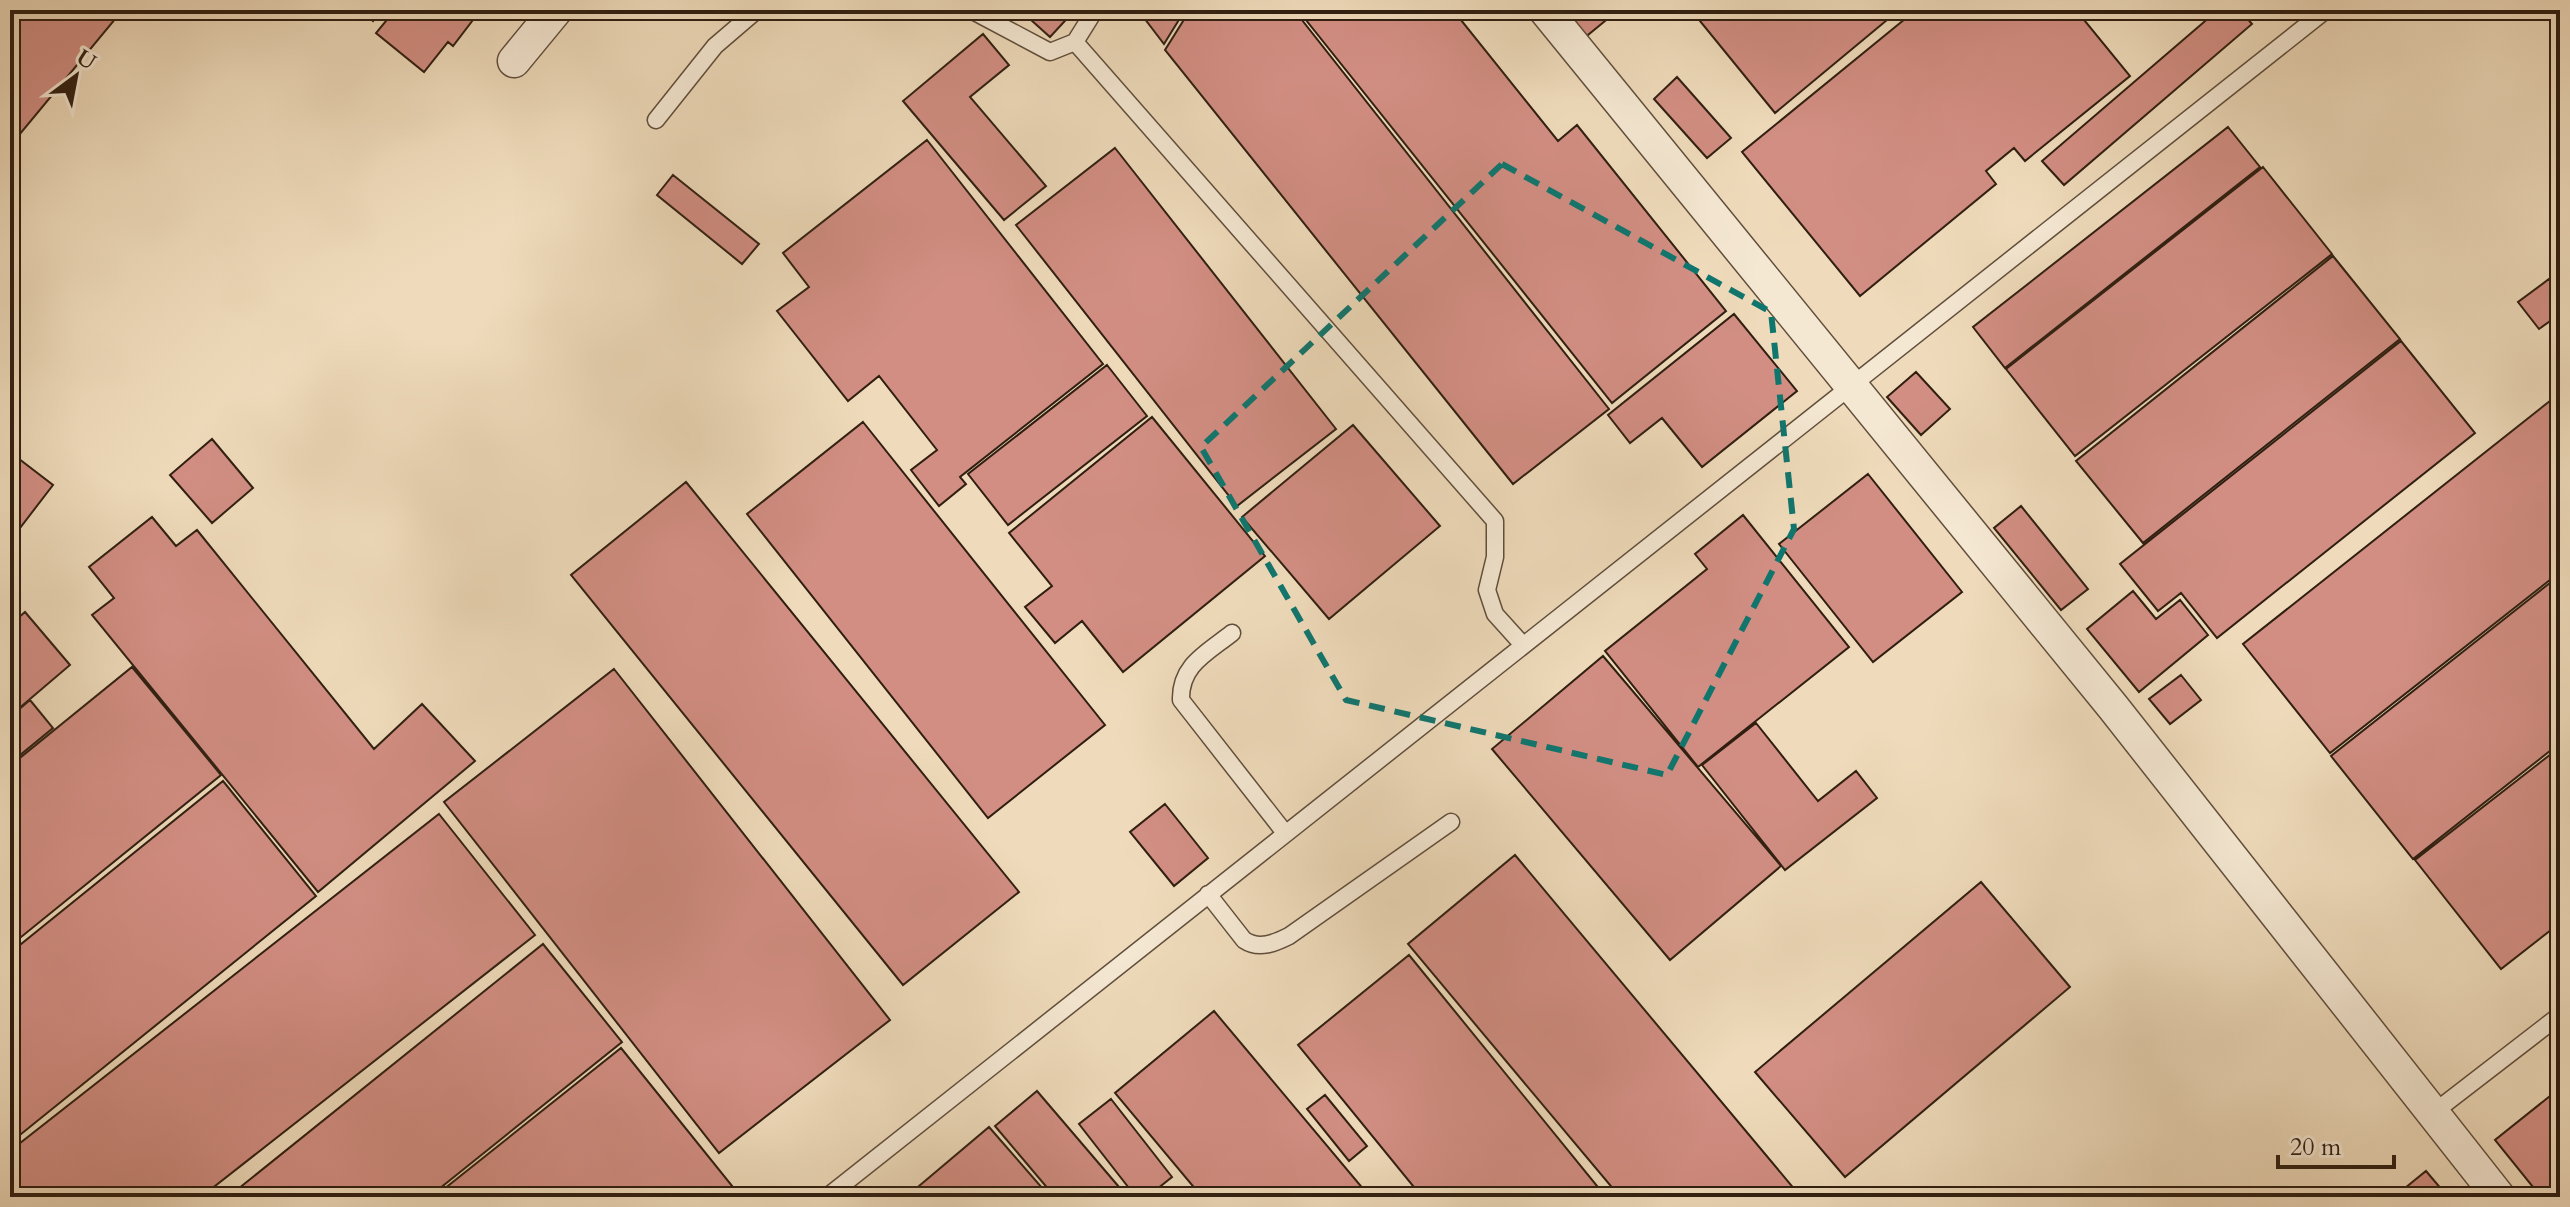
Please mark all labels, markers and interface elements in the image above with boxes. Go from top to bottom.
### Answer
north arrow [36,36,116,116]
text: U [71,42,102,77]
scale bar [2278,1119,2394,1169]
text: 20 m [2290,1131,2342,1164]

